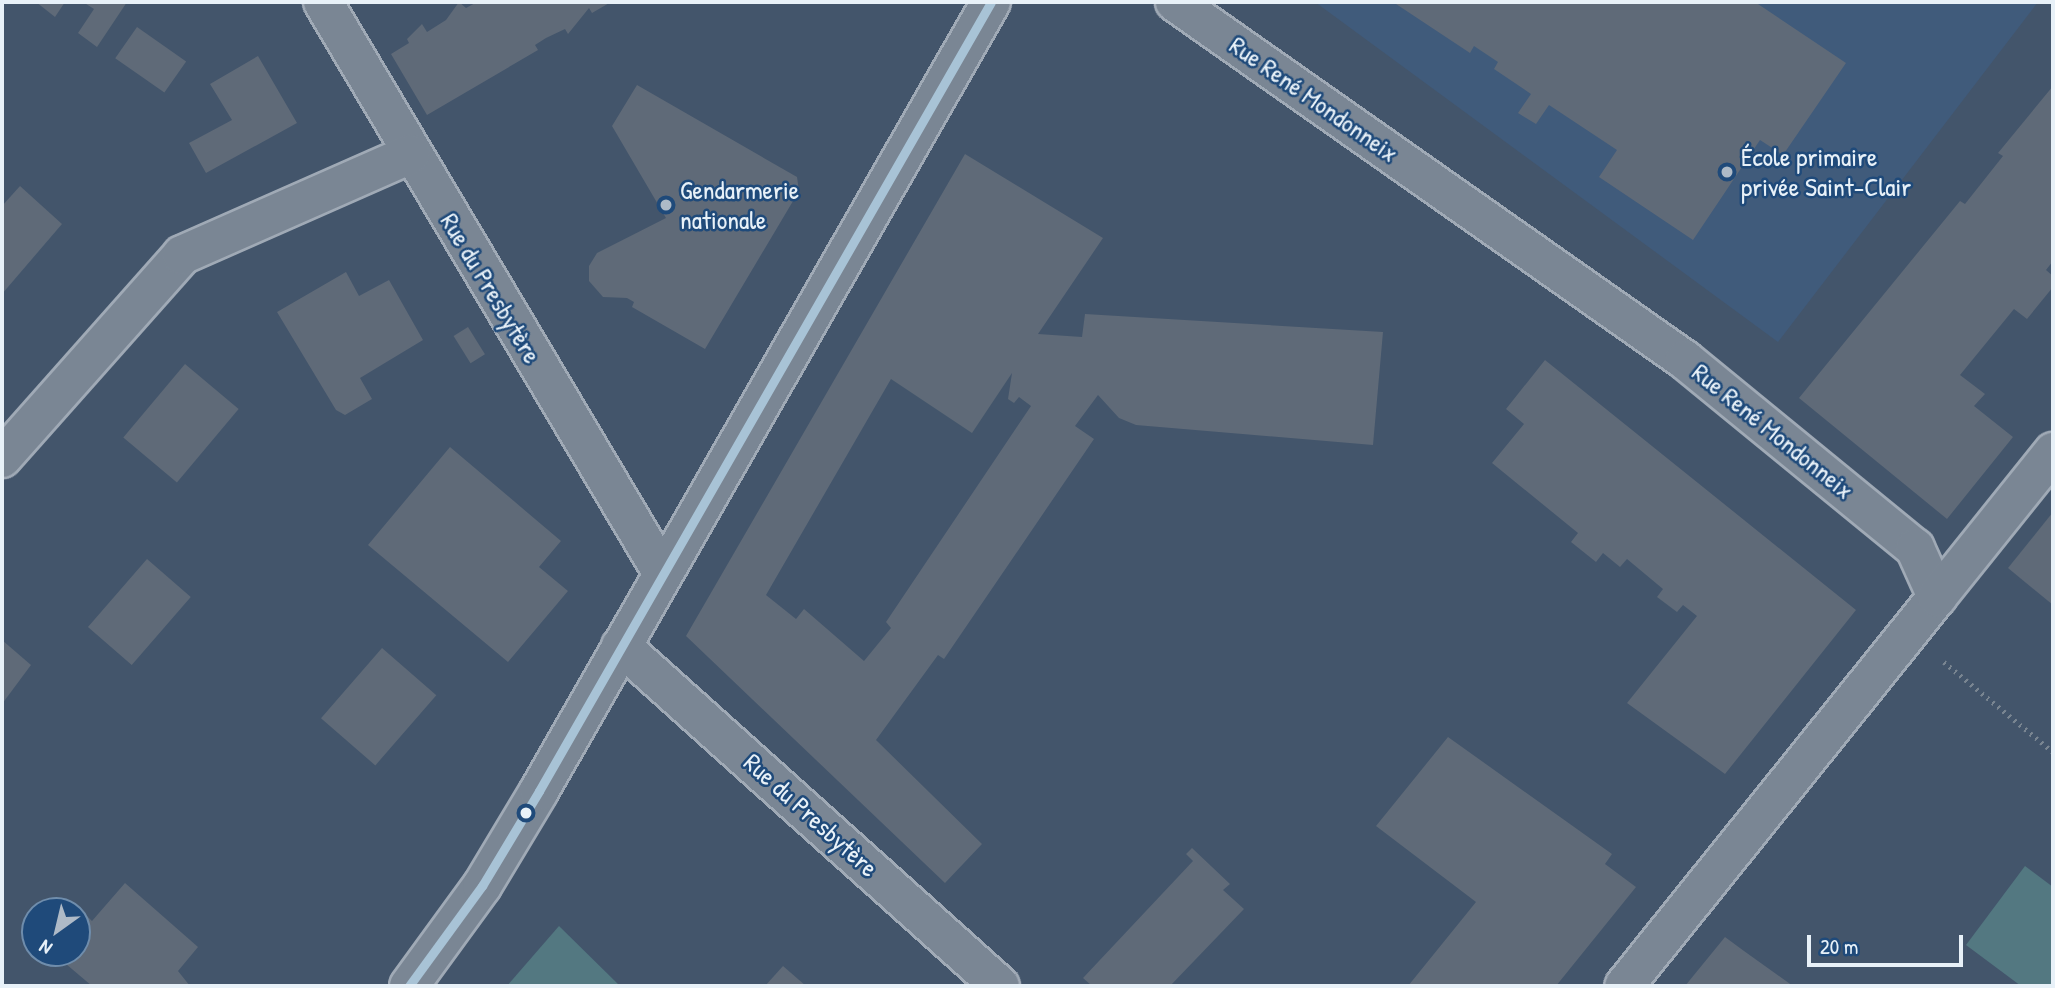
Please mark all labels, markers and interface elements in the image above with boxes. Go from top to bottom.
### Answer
street label: Rue René Mondonneix [1224,29,1404,169]
place label: École primaire privée Saint-Clair [1741,141,1911,202]
marker: École primaire privée Saint-Clair [1719,164,1735,180]
place label: Gendarmerie nationale [680,174,799,235]
marker: Gendarmerie nationale [658,197,674,213]
street label: Rue du Presbytère [434,207,548,369]
street label: Rue René Mondonneix [1686,356,1860,506]
street label: Rue du Presbytère [738,747,884,883]
unlabelled marker [519,806,533,820]
north arrow [21,897,91,967]
scale bar [1810,922,1966,966]
text: 20 m [1820,932,1858,961]
text: N [34,934,57,961]

